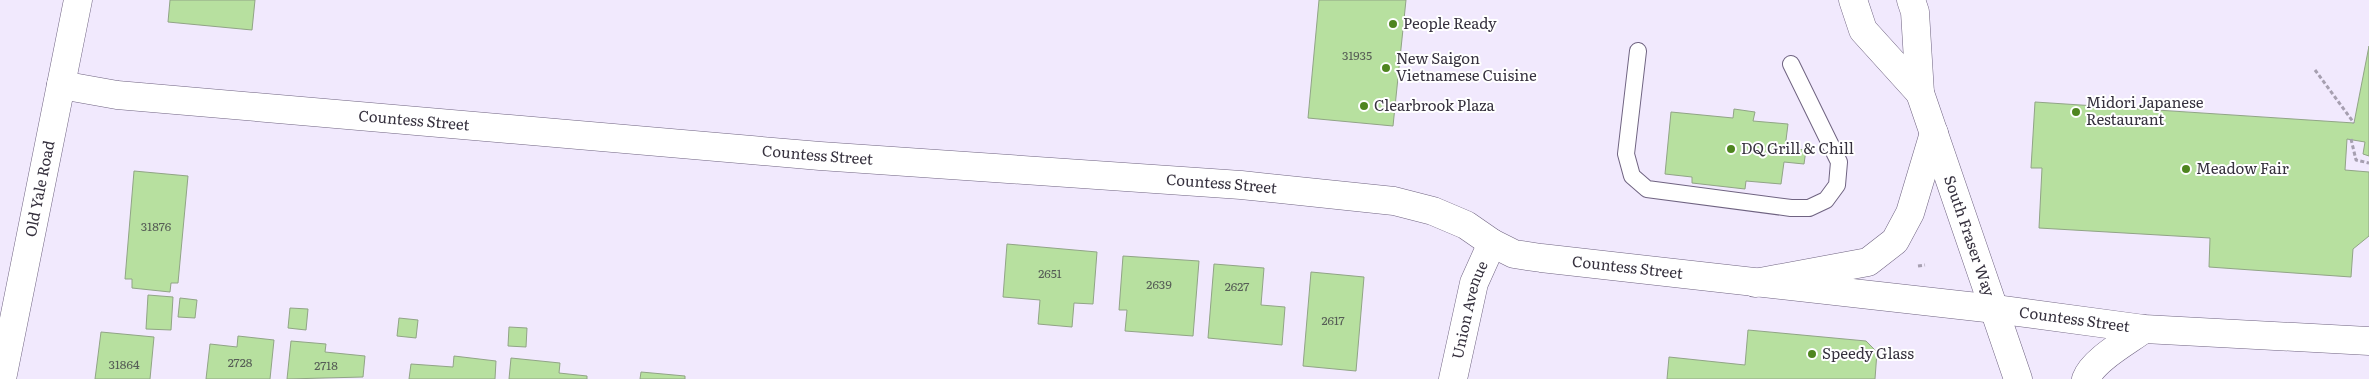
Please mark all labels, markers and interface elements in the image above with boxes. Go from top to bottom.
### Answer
place label: People Ready [1403,11,1497,34]
marker: People Ready [1387,18,1399,30]
house number: 31935 [1342,46,1372,64]
place label: New Saigon Vietnamese Cuisine [1396,46,1537,86]
marker: New Saigon Vietnamese Cuisine [1380,62,1392,74]
place label: Midori Japanese Restaurant [2086,90,2204,130]
place label: Clearbrook Plaza [1374,93,1496,116]
marker: Clearbrook Plaza [1358,100,1370,112]
street label: Countess Street [358,103,471,136]
marker: Midori Japanese Restaurant [2070,106,2082,118]
place label: DQ Grill & Chill [1741,136,1854,159]
street label: Old Yale Road [18,138,60,239]
street label: Countess Street [761,138,874,170]
marker: DQ Grill & Chill [1725,143,1737,155]
place label: Meadow Fair [2196,156,2289,179]
marker: Meadow Fair [2180,163,2192,175]
street label: Countess Street [1165,167,1278,199]
street label: South Fraser Way [1939,172,2002,299]
house number: 31876 [141,217,172,235]
street label: Countess Street [1571,249,1684,284]
street label: Union Avenue [1445,256,1493,361]
house number: 2651 [1038,264,1062,282]
house number: 2639 [1146,275,1172,293]
house number: 2627 [1225,277,1249,295]
street label: Countess Street [2018,299,2131,337]
house number: 2617 [1321,311,1345,329]
place label: Speedy Glass [1822,341,1914,364]
marker: Speedy Glass [1806,348,1818,360]
house number: 2728 [228,353,253,371]
house number: 31864 [108,355,140,373]
house number: 2718 [314,356,338,374]

